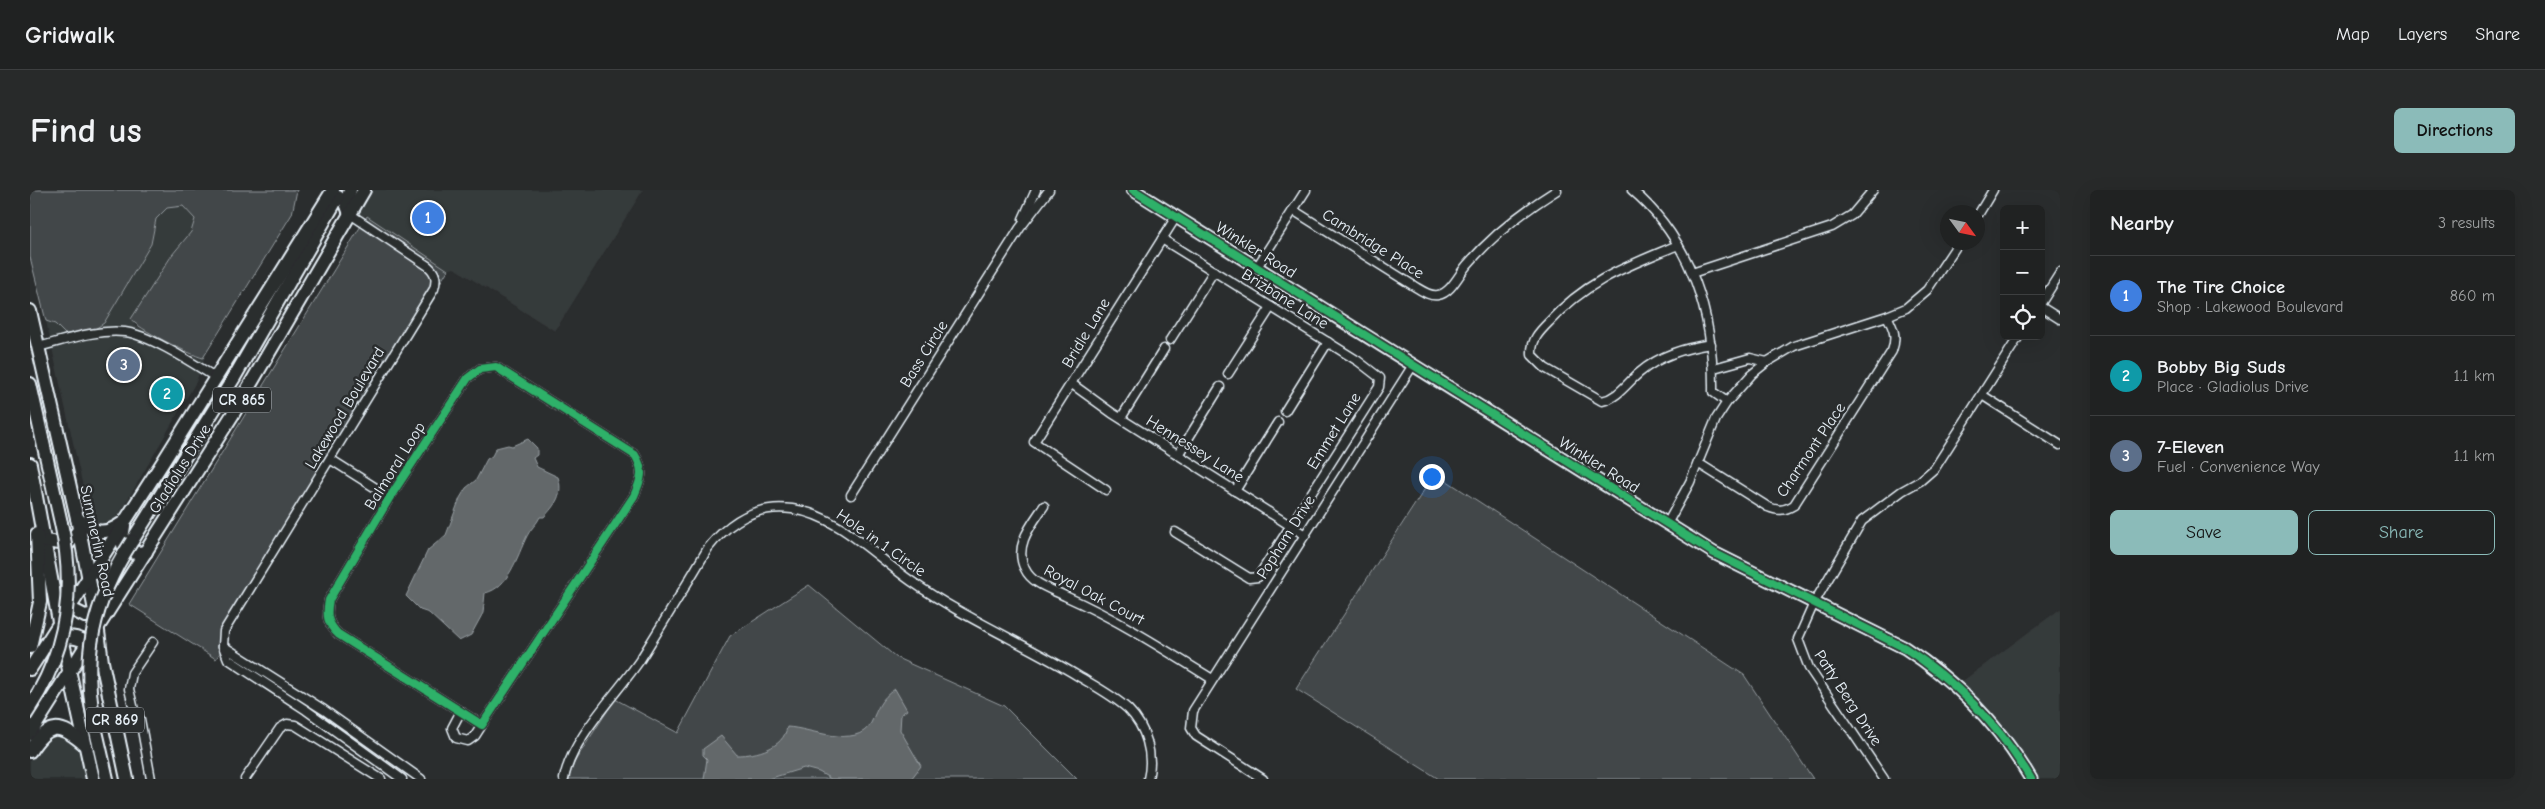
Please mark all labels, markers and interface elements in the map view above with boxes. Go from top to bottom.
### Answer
text: Gridwalk [25,21,114,49]
text: Map [2336,24,2370,45]
text: Layers [2398,24,2447,45]
text: Share [2475,24,2520,45]
button: Directions [2394,108,2515,153]
text: Find us [30,110,142,151]
pin: 1 [412,199,444,237]
street label: Cambridge Place [1319,205,1427,283]
north arrow [1940,205,1985,250]
map controls [2000,205,2045,340]
button: + [2000,205,2045,250]
text: Nearby [2110,211,2174,235]
text: 3 results [2438,214,2495,232]
street label: Winkler Road [1212,218,1300,282]
button: − [2000,250,2045,295]
street label: Brizbane Lane [1238,265,1332,333]
text: The Tire Choice [2157,276,2285,298]
text: 1 [2123,287,2129,305]
text: 860 m [2450,287,2495,305]
street label: Bridle Lane [1058,295,1114,371]
button: locate [2000,295,2045,340]
text: Shop · Lakewood Boulevard [2157,298,2343,316]
street label: Bass Circle [896,317,952,391]
street label: Lakewood Boulevard [302,344,388,472]
pin: 3 [108,346,140,384]
text: Bobby Big Suds [2157,356,2285,378]
text: 2 [2122,367,2130,385]
text: 1.1 km [2454,367,2495,385]
pin: 2 [151,375,183,413]
text: Place · Gladiolus Drive [2157,378,2309,396]
road number: CR 865 [213,388,271,412]
street label: Emmet Lane [1303,389,1365,473]
street label: Charmont Place [1773,399,1849,501]
street label: Hennessey Lane [1143,412,1247,486]
street label: Balmoral Loop [361,419,429,513]
street label: Gladiolus Drive [145,421,215,517]
street label: Winkler Road [1555,433,1643,497]
text: 7-Eleven [2157,436,2224,458]
text: 3 [2122,447,2130,465]
text: 1.1 km [2454,447,2495,465]
text: Fuel · Convenience Way [2157,458,2320,476]
your location [1419,464,1445,490]
street label: Summerlin Road [76,484,118,598]
street label: Popham Drive [1253,492,1319,582]
street label: Hole in 1 Circle [833,506,929,580]
button: Save [2110,510,2298,555]
button: Share [2308,510,2495,555]
street label: Royal Oak Court [1041,561,1147,629]
street label: Patty Berg Drive [1810,647,1886,749]
road number: CR 869 [86,708,144,732]

